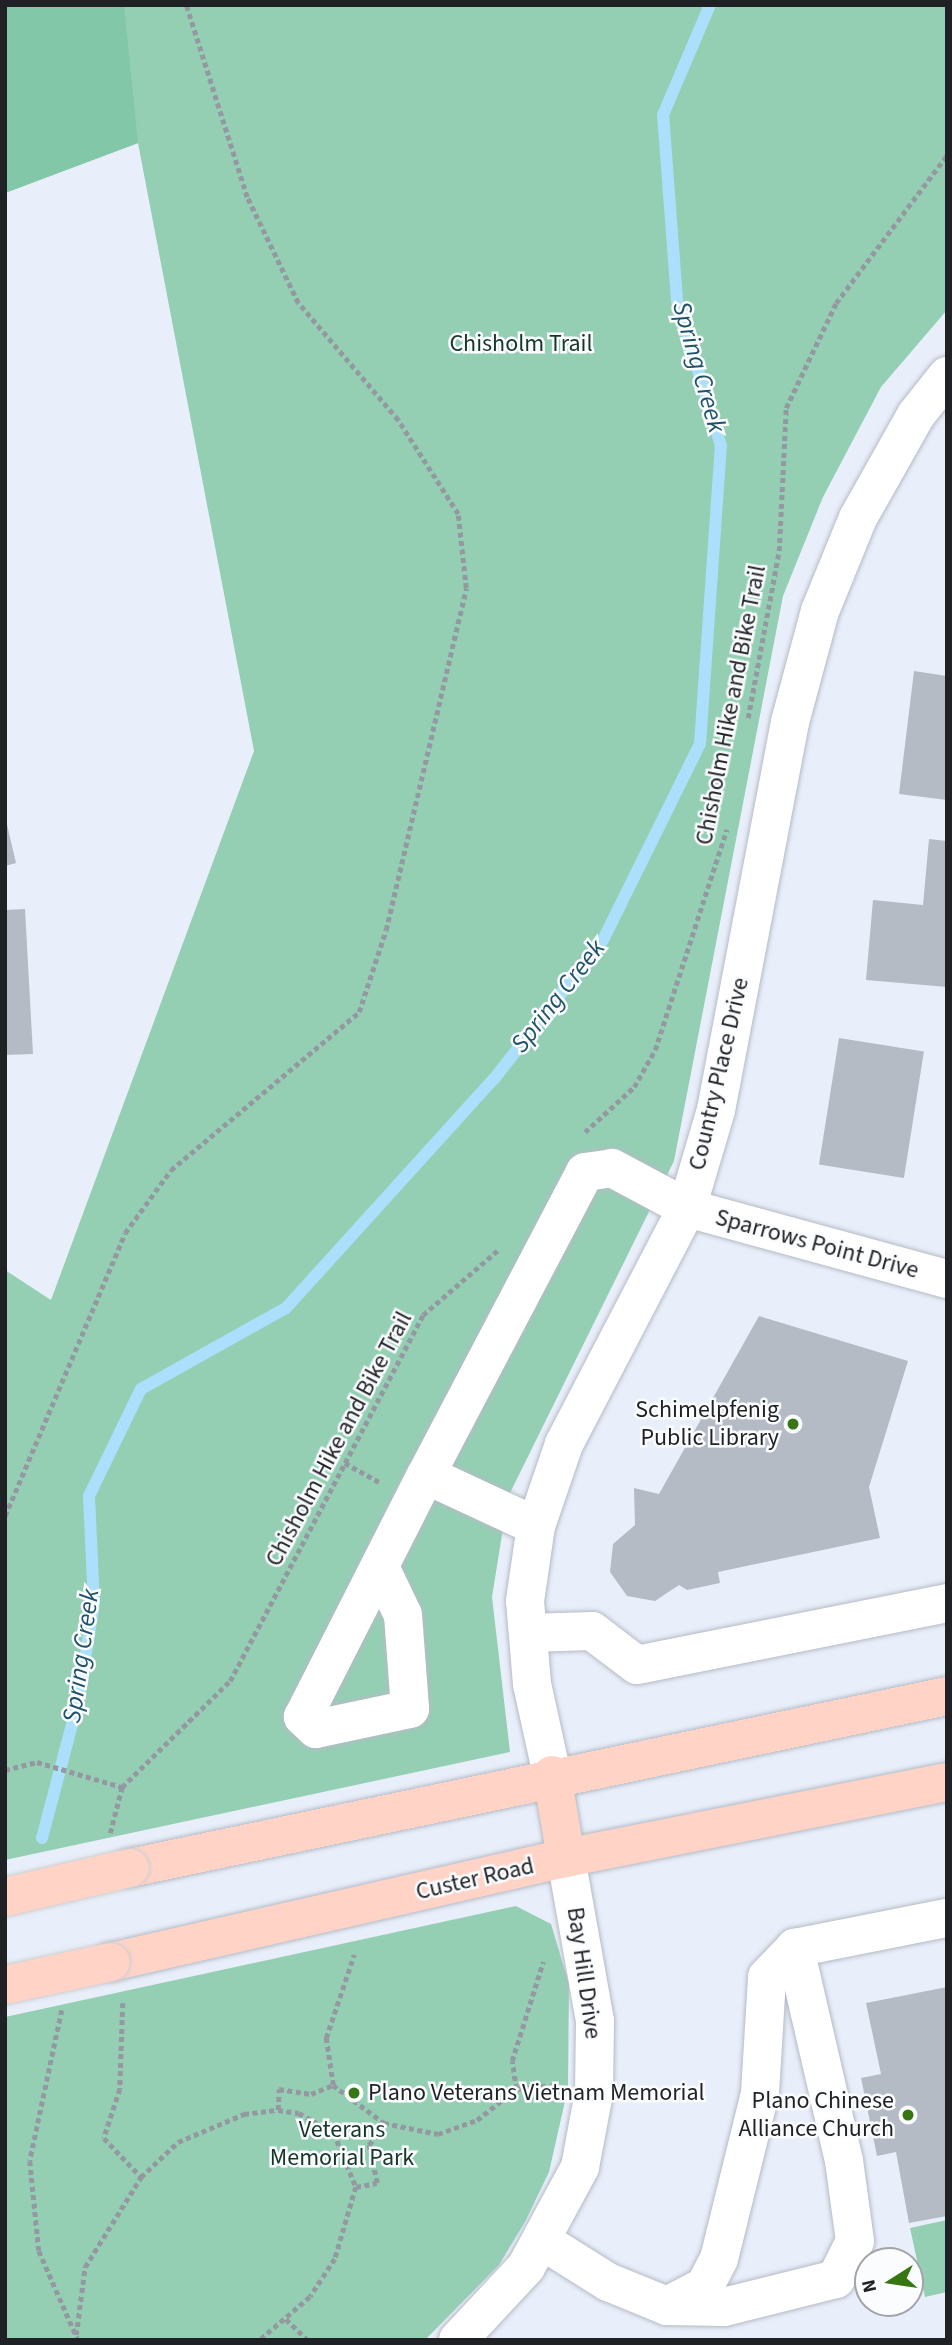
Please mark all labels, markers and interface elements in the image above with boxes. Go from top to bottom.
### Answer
water label: Spring Creek [665,298,733,436]
park label: Chisholm Trail [449,330,593,358]
street label: Chisholm Hike and Bike Trail [690,563,772,847]
water label: Spring Creek [504,933,612,1059]
street label: Country Place Drive [683,975,755,1173]
street label: Sparrows Point Drive [712,1203,922,1285]
street label: Chisholm Hike and Bike Trail [260,1307,418,1571]
place label: Schimelpfenig Public Library [635,1396,779,1452]
marker: Schimelpfenig Public Library [785,1416,801,1432]
water label: Spring Creek [56,1587,106,1725]
street label: Custer Road [413,1851,537,1907]
street label: Bay Hill Drive [560,1905,608,2041]
place label: Plano Veterans Vietnam Memorial [368,2079,705,2107]
marker: Plano Veterans Vietnam Memorial [346,2085,362,2101]
place label: Plano Chinese Alliance Church [739,2087,894,2143]
marker: Plano Chinese Alliance Church [900,2107,916,2123]
park label: Veterans Memorial Park [270,2116,414,2172]
north arrow [854,2247,924,2317]
text: N [855,2277,884,2295]

